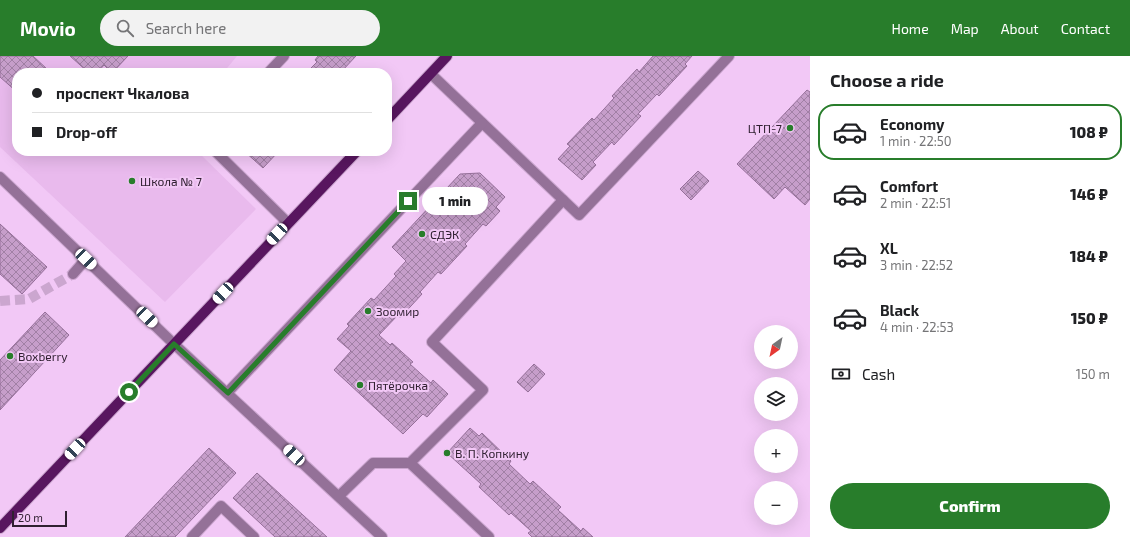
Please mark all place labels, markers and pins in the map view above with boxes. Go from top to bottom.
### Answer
place label: ЦТП-7 [748,121,782,135]
marker: ЦТП-7 [785,123,795,133]
place label: Школа № 7 [140,174,202,188]
marker: Школа № 7 [127,176,137,186]
place label: СДЭК [430,227,459,241]
marker: СДЭК [417,229,427,239]
place label: Зоомир [376,304,419,318]
marker: Зоомир [363,306,373,316]
place label: Boxberry [18,349,68,363]
marker: Boxberry [5,351,15,361]
place label: Пятёрочка [368,378,428,392]
marker: Пятёрочка [355,380,365,390]
place label: В. П. Копкину [455,446,530,461]
marker: В. П. Копкину [442,448,452,458]

